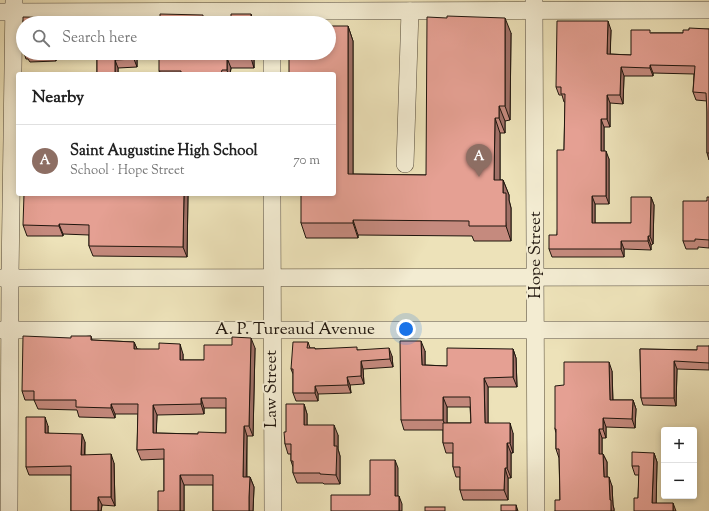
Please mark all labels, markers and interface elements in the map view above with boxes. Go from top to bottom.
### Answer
search box [16,16,336,60]
icon: search [30,27,52,49]
text: Search here [62,28,137,49]
text: Nearby [32,86,84,110]
text: Saint Augustine High School [70,141,258,162]
pin: A [466,144,492,177]
text: A [40,152,50,170]
text: 70 m [293,152,320,170]
text: School · Hope Street [70,162,185,180]
street label: Hope Street [524,211,548,299]
street label: A. P. Tureaud Avenue [215,318,375,342]
your location [396,319,416,339]
street label: Law Street [260,350,284,428]
map controls [661,427,697,499]
button: + [661,427,697,463]
button: − [661,463,697,499]

